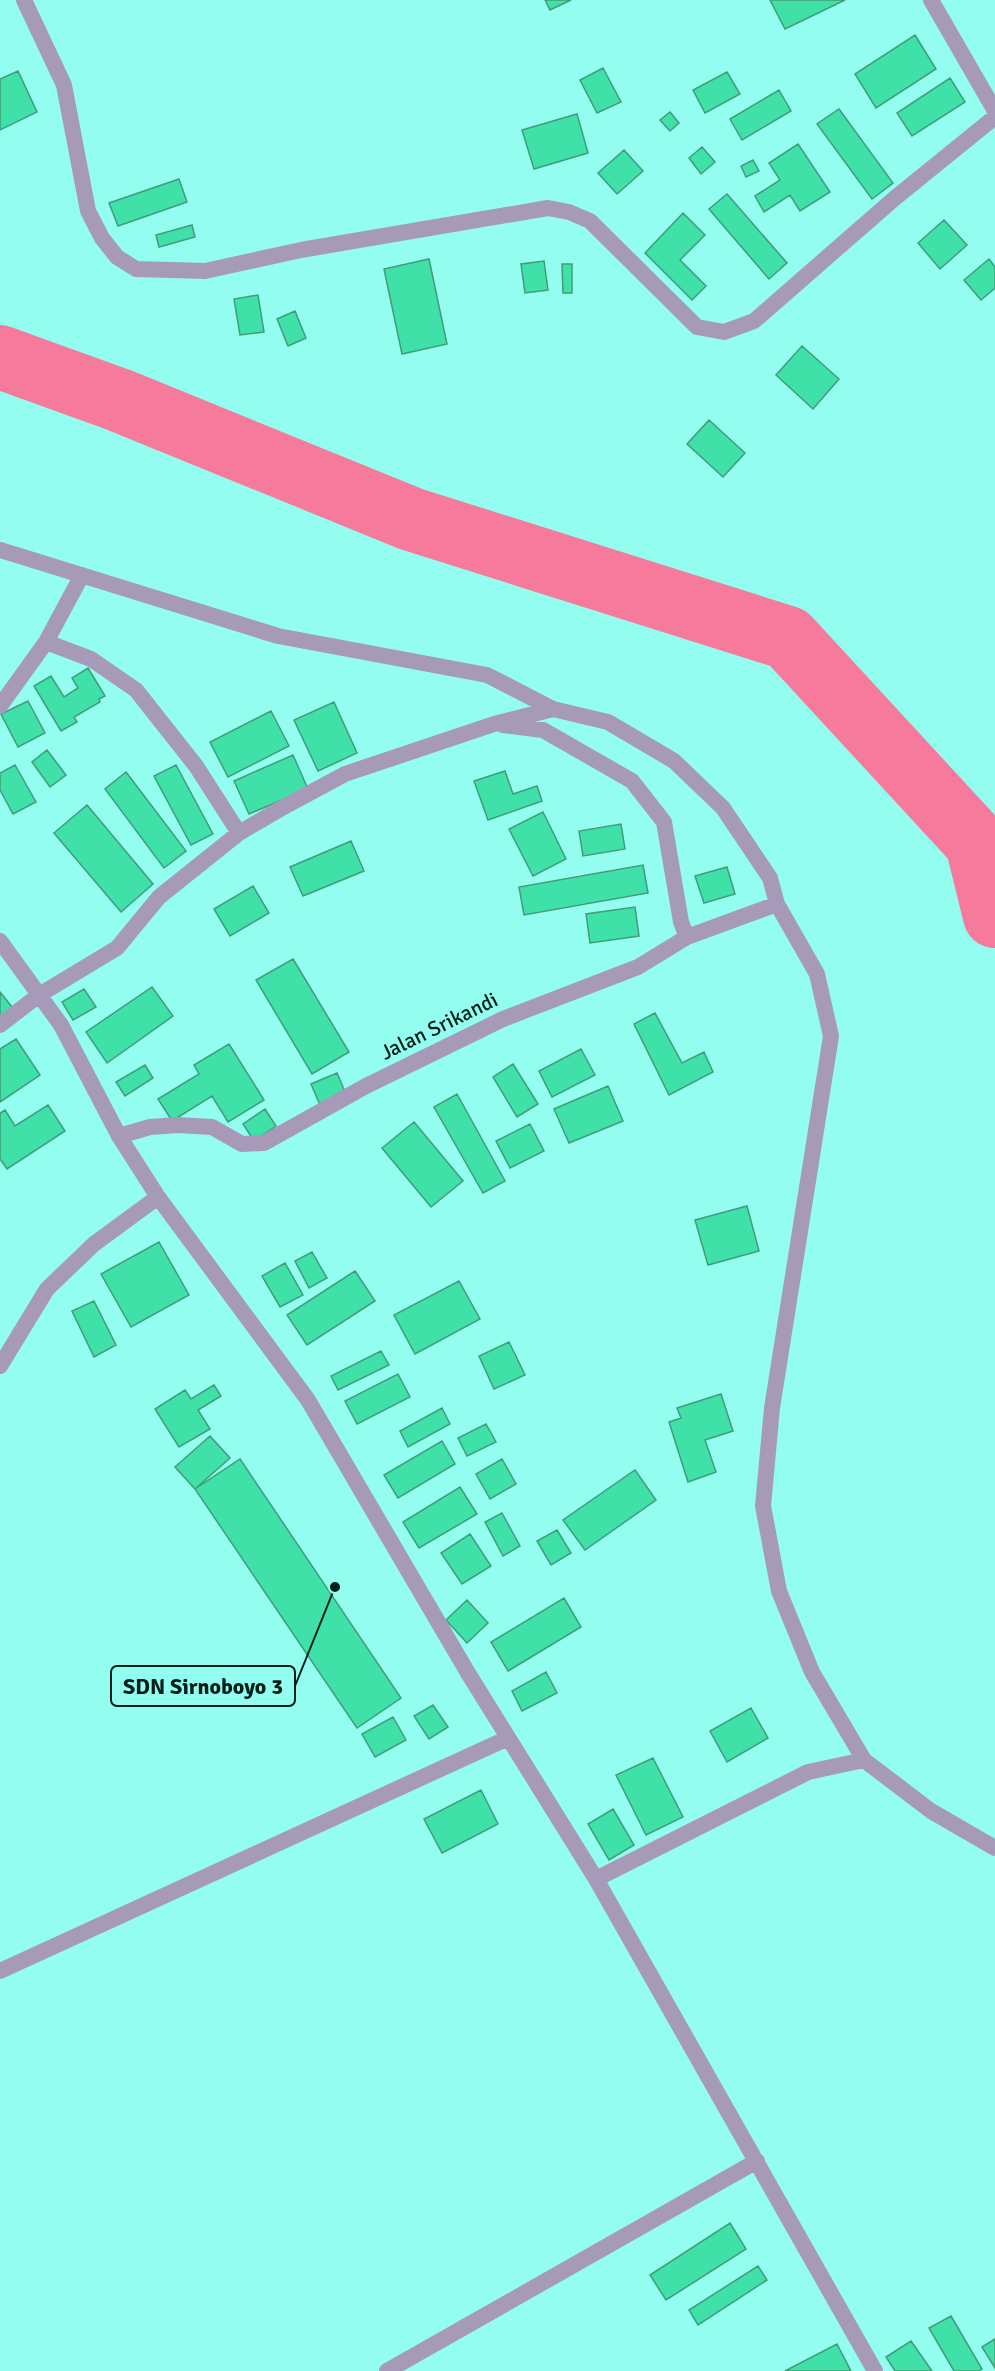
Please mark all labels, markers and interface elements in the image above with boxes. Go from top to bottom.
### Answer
street label: Jalan Srikandi [376,986,502,1066]
callout: SDN Sirnoboyo 3 [111,1666,295,1706]
text: SDN Sirnoboyo 3 [123,1673,283,1700]

